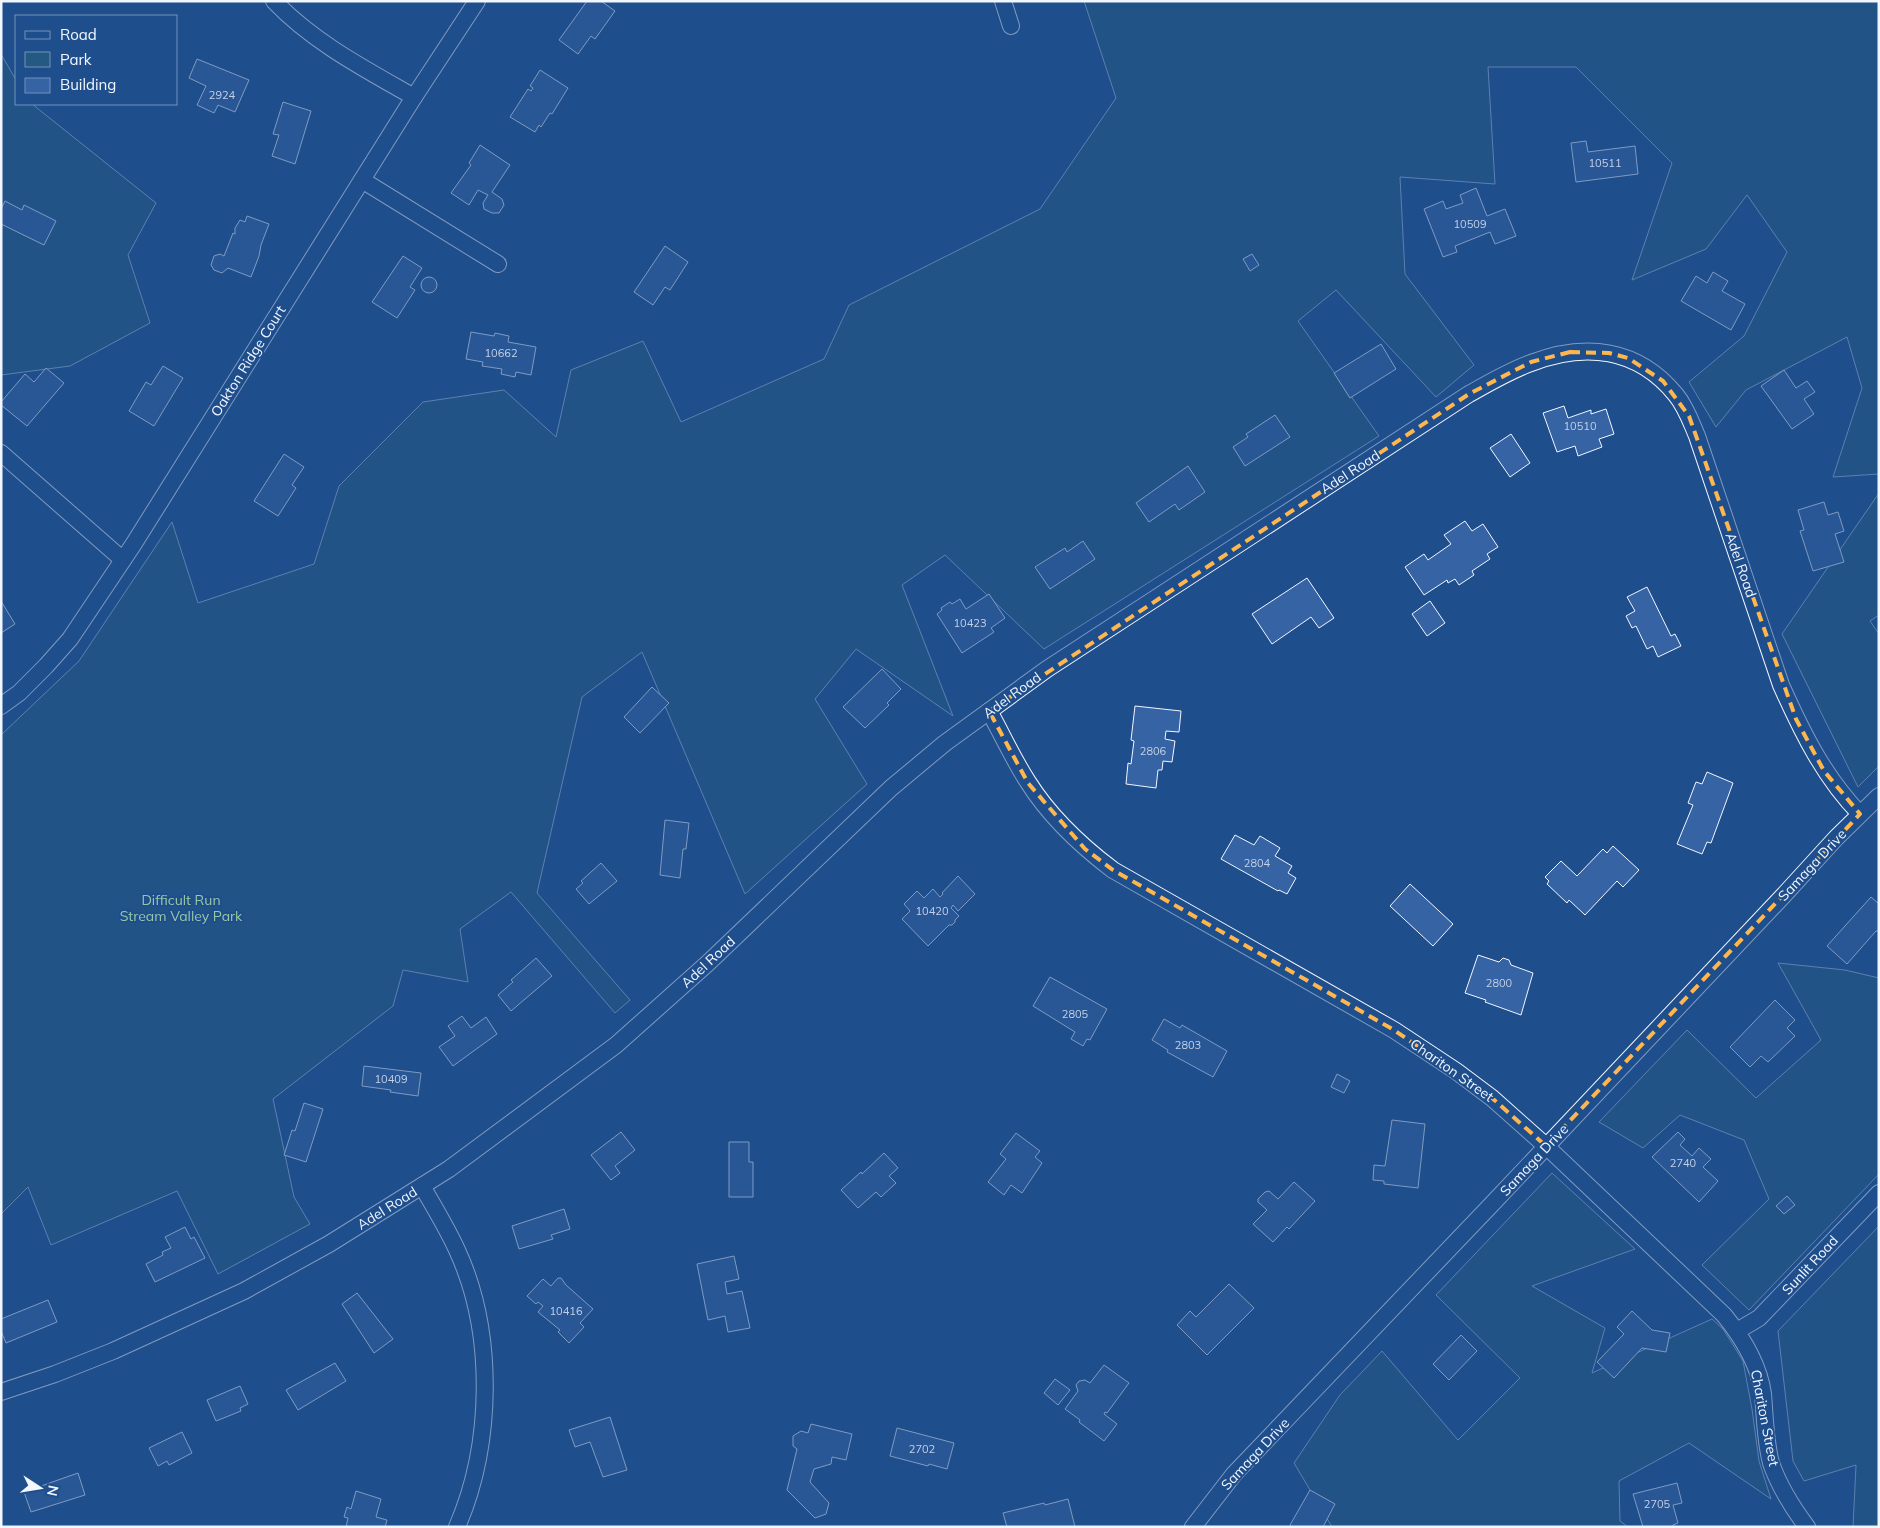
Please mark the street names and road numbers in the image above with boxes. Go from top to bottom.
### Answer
street label: Oakton Ridge Court [207,302,289,420]
street label: Adel Road [1317,446,1383,498]
street label: Adel Road [1721,530,1761,600]
street label: Adel Road [979,668,1045,722]
street label: Samaga Drive [1774,825,1850,905]
street label: Adel Road [677,932,739,992]
street label: Chariton Street [1407,1035,1497,1106]
street label: Samaga Drive [1496,1120,1572,1200]
street label: Adel Road [354,1182,420,1234]
street label: Sunlit Road [1778,1232,1842,1298]
street label: Chariton Street [1747,1368,1783,1468]
street label: Samaga Drive [1217,1414,1293,1494]

